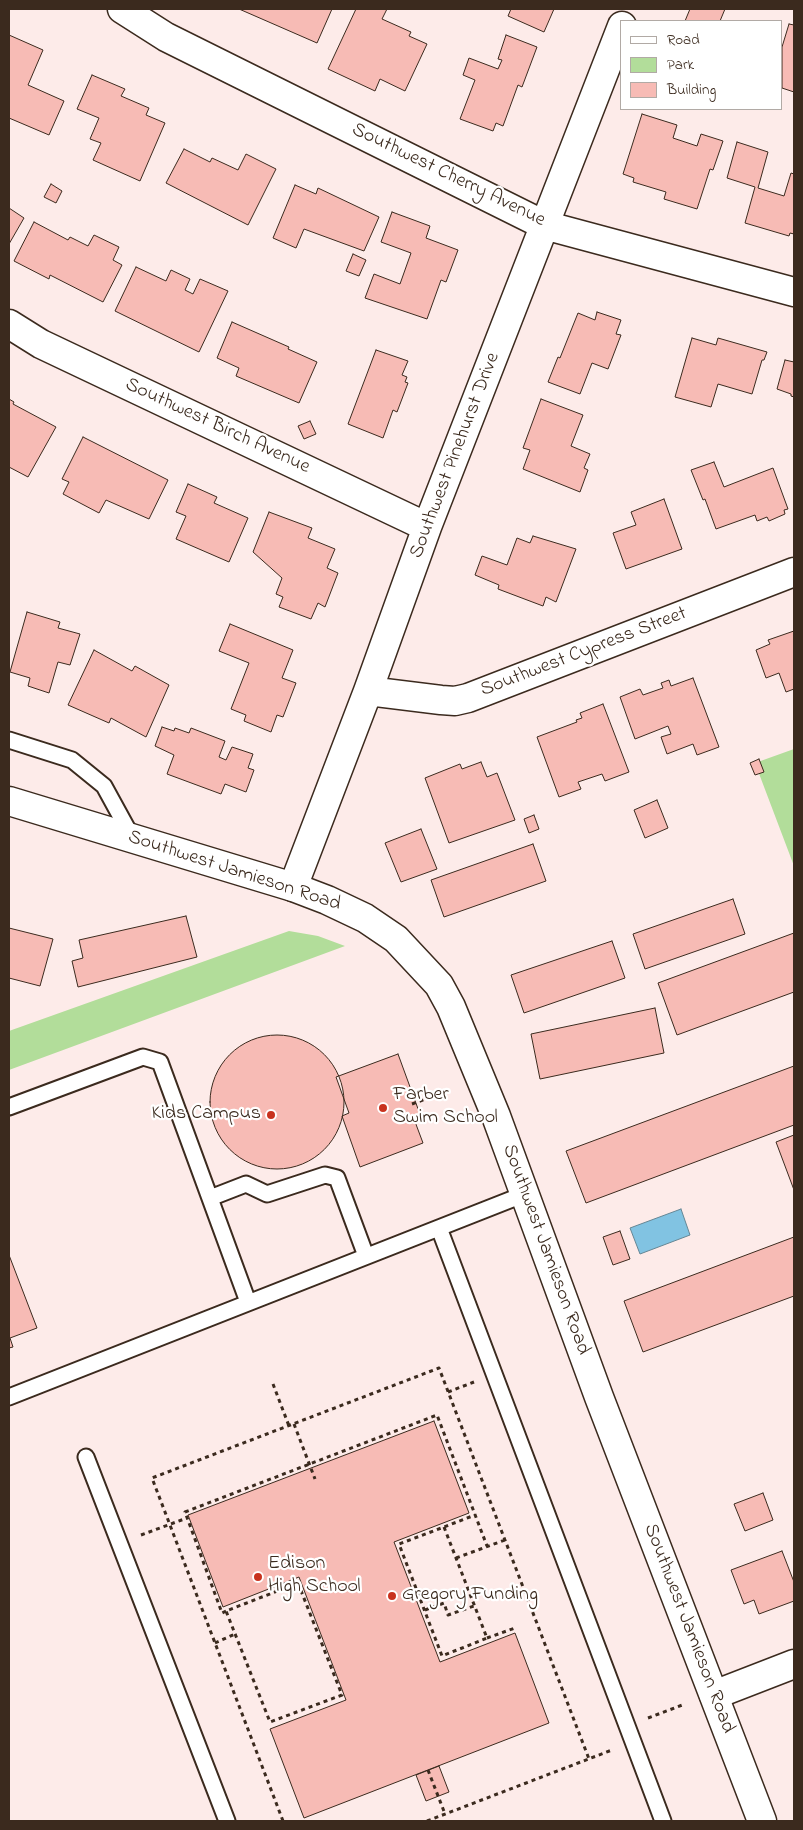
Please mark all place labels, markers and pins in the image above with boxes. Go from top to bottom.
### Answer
place label: Farber Swim School [393,1084,498,1131]
marker: Farber Swim School [377,1102,389,1114]
place label: Kids Campus [152,1103,261,1127]
marker: Kids Campus [265,1109,277,1121]
place label: Edison High School [268,1553,361,1600]
marker: Edison High School [252,1571,264,1583]
place label: Gregory Funding [402,1584,538,1608]
marker: Gregory Funding [386,1590,398,1602]

